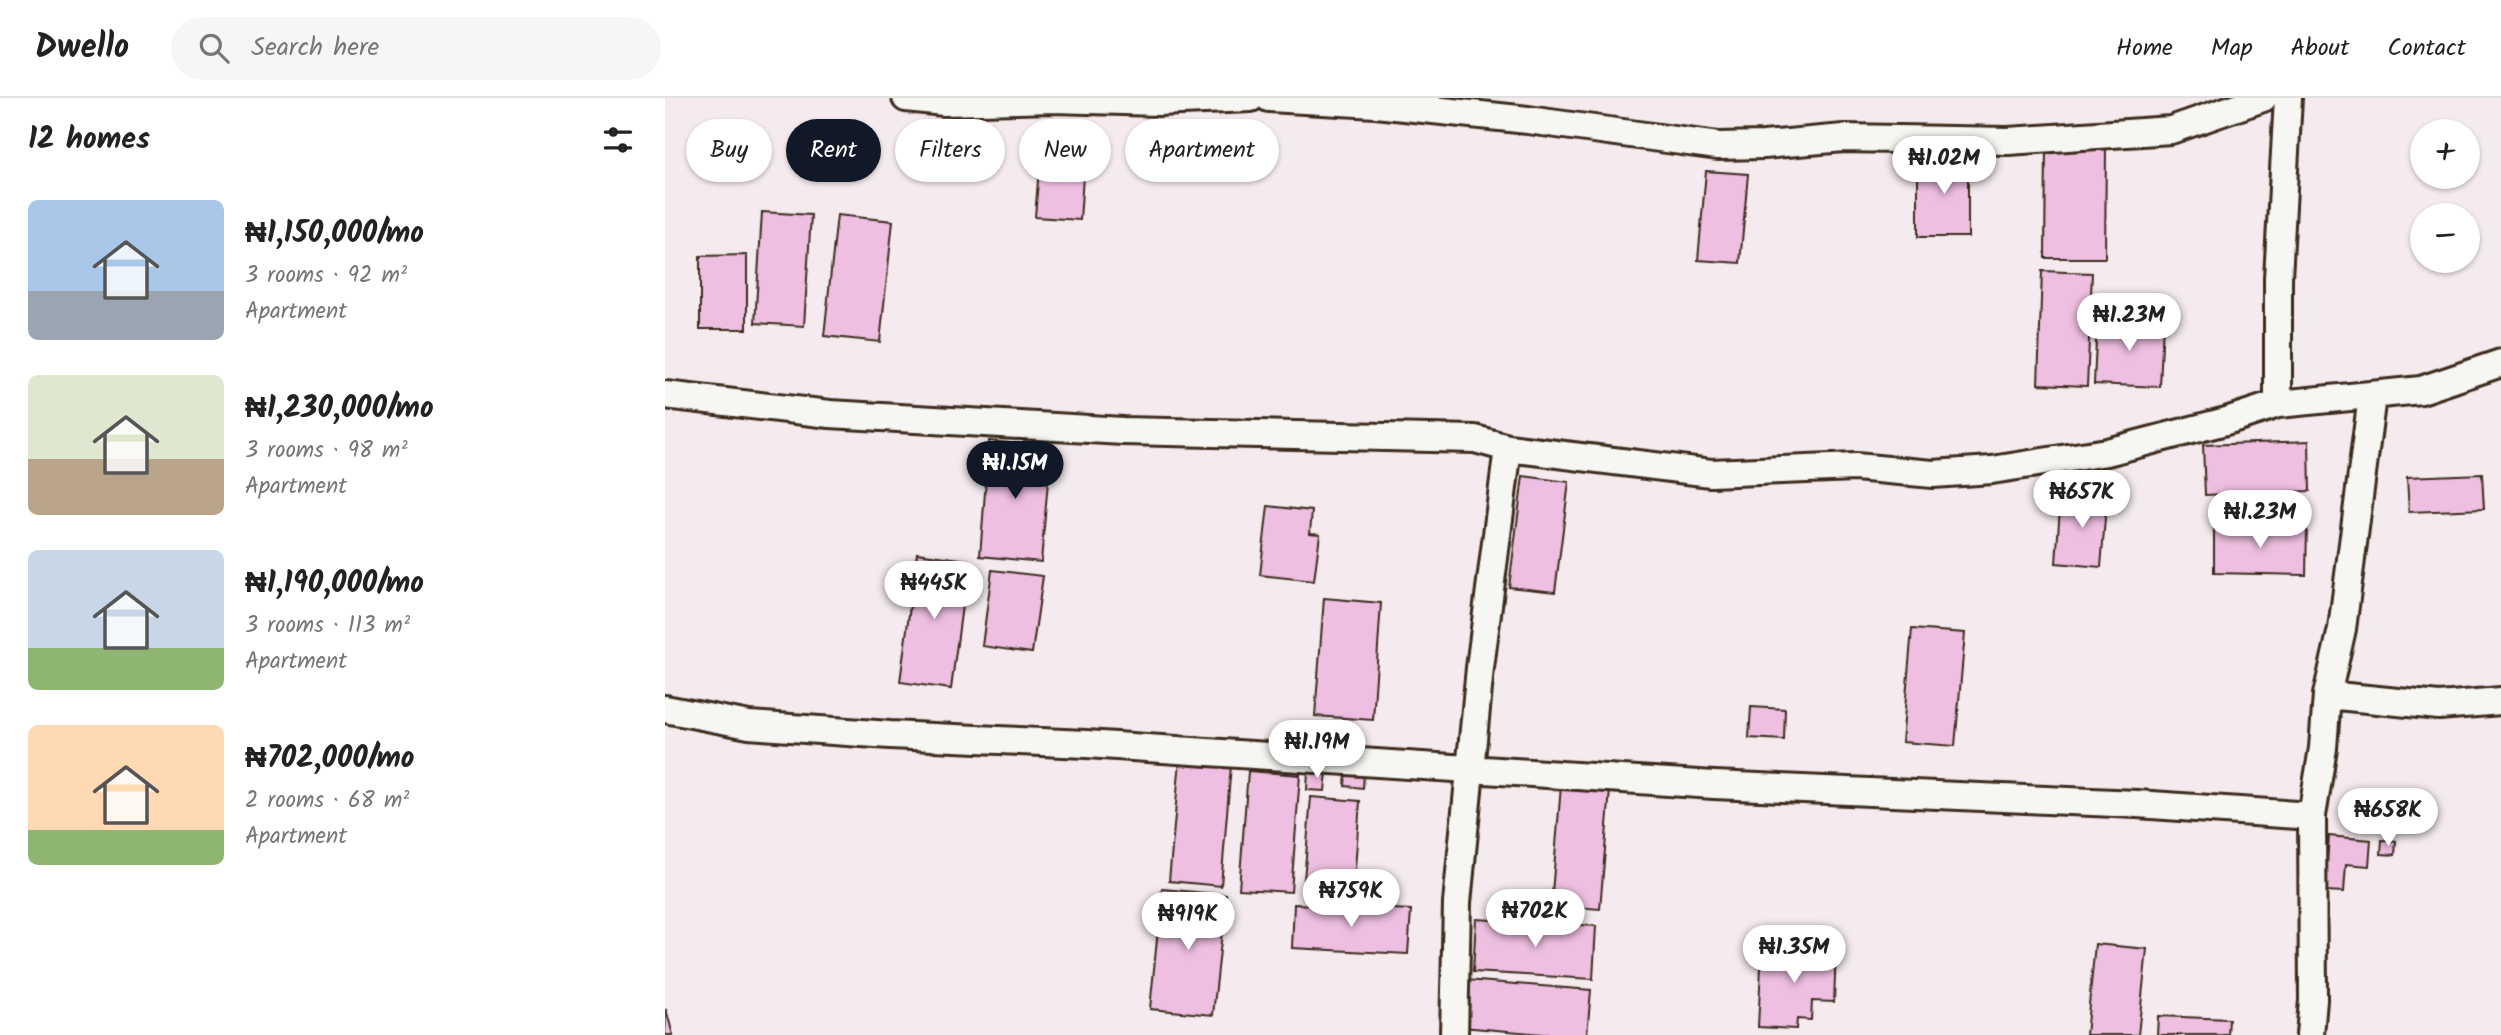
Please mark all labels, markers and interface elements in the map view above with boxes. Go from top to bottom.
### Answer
search box [171,17,661,80]
text: Dwello [35,22,129,75]
text: Search here [251,27,379,69]
icon: search [195,29,233,67]
text: Home [2116,29,2173,68]
text: Map [2211,29,2253,68]
text: About [2291,29,2349,68]
text: Contact [2387,29,2466,68]
text: 12 homes [28,116,150,164]
chip: Buy [686,119,772,182]
chip: Rent [786,119,881,182]
chip: Filters [895,119,1005,182]
chip: New [1019,119,1111,182]
chip: Apartment [1125,119,1279,182]
map controls [2410,119,2480,273]
button: + [2410,119,2480,189]
icon: filters [599,121,637,159]
pin: ₦1.02M [1887,136,2001,196]
text: ₦1.02M [1908,141,1980,177]
button: − [2410,203,2480,273]
text: ₦1,150,000/mo [245,210,424,258]
icon: home [84,228,168,312]
text: 3 rooms · 92 m² [245,258,407,294]
text: Apartment [245,294,347,330]
pin: ₦1.23M [2072,294,2186,353]
text: ₦1.23M [2093,298,2165,334]
text: ₦1,230,000/mo [245,385,434,433]
icon: home [84,403,168,487]
text: 3 rooms · 98 m² [245,433,408,469]
pin: ₦1.15M [958,442,1072,501]
text: ₦1.15M [983,446,1047,482]
text: Apartment [245,469,347,505]
pin: ₦657K [2033,470,2131,530]
text: ₦657K [2049,475,2115,511]
pin: ₦1.23M [2203,490,2317,550]
text: ₦1.23M [2224,495,2296,531]
text: ₦1,190,000/mo [245,560,424,608]
pin: ₦445K [885,561,983,621]
text: ₦445K [900,566,968,602]
icon: home [84,578,168,662]
text: 3 rooms · 113 m² [245,608,410,644]
text: Apartment [245,644,347,680]
pin: ₦1.19M [1260,720,1374,780]
text: ₦1.19M [1285,725,1349,761]
text: ₦702,000/mo [245,735,414,783]
icon: home [84,753,168,837]
text: 2 rooms · 68 m² [245,783,409,819]
pin: ₦658K [2339,788,2437,848]
text: ₦658K [2354,793,2422,829]
text: Apartment [245,819,347,855]
pin: ₦759K [1302,870,1400,929]
text: ₦759K [1319,874,1383,910]
pin: ₦702K [1486,890,1584,949]
pin: ₦919K [1139,892,1237,952]
text: ₦702K [1502,894,1568,930]
text: ₦919K [1158,897,1218,933]
pin: ₦1.35M [1737,926,1851,985]
text: ₦1.35M [1759,930,1829,966]

